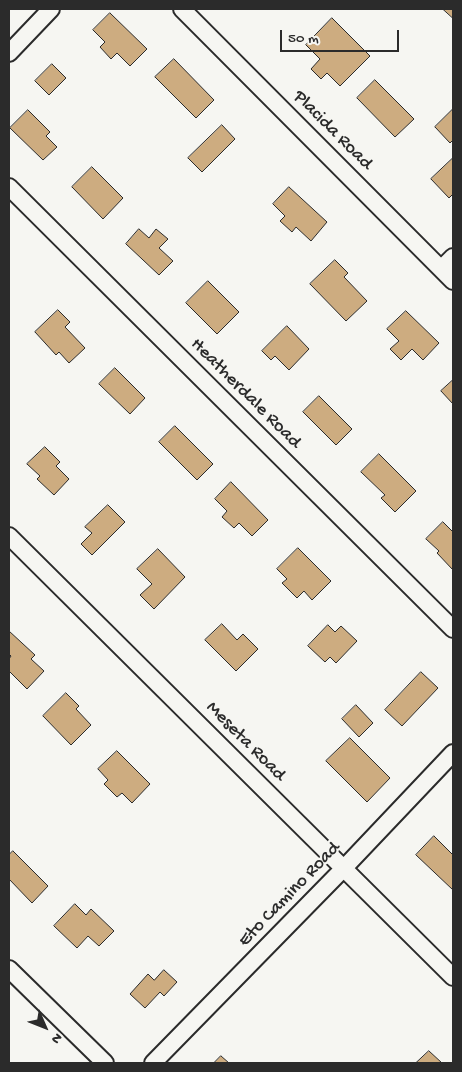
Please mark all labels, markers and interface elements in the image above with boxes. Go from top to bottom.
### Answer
scale bar [282,20,401,52]
text: 50 m [288,30,319,48]
street label: Placida Road [287,86,377,176]
street label: Heatherdale Road [185,334,305,454]
street label: Meseta Road [200,697,290,787]
street label: Eto Camino Road [234,838,346,952]
north arrow [20,1002,70,1052]
text: N [47,1029,65,1047]

